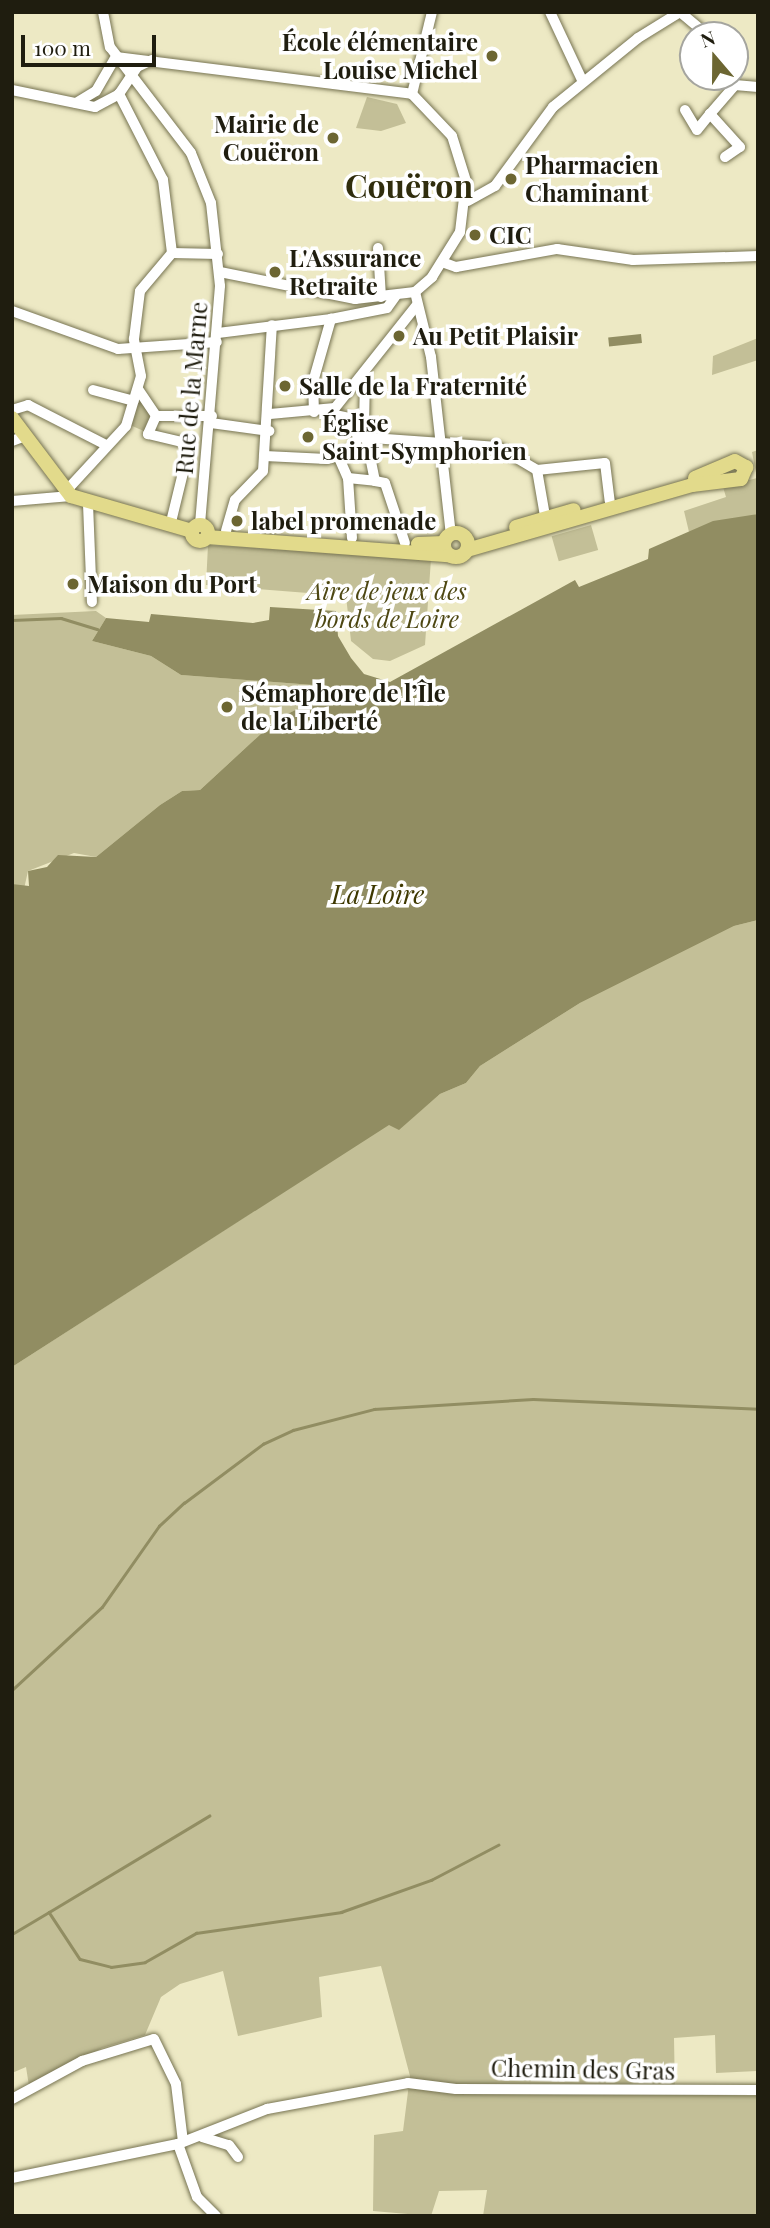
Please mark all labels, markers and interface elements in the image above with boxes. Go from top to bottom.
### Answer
scale bar [24,21,159,65]
north arrow [679,21,749,91]
text: N [697,24,718,53]
place label: École élémentaire Louise Michel [282,28,478,84]
text: 100 m [34,33,91,61]
marker: École élémentaire Louise Michel [484,48,500,64]
place label: Mairie de Couëron [214,110,319,166]
marker: Mairie de Couëron [325,130,341,146]
place label: Pharmacien Chaminant [525,151,659,207]
district label: Couëron [345,166,473,204]
marker: Pharmacien Chaminant [503,171,519,187]
place label: CIC [489,221,532,249]
marker: CIC [467,227,483,243]
place label: L'Assurance Retraite [289,244,421,300]
marker: L'Assurance Retraite [267,264,283,280]
street label: Rue de la Marne [169,300,213,476]
place label: Au Petit Plaisir [413,322,578,350]
marker: Au Petit Plaisir [391,328,407,344]
place label: Salle de la Fraternité [299,372,528,400]
marker: Salle de la Fraternité [277,378,293,394]
place label: Église Saint-Symphorien [322,409,527,465]
marker: Église Saint-Symphorien [300,429,316,445]
place label: label promenade [251,507,436,535]
marker: label promenade [229,513,245,529]
place label: Maison du Port [87,570,257,598]
marker: Maison du Port [65,576,81,592]
park label: Aire de jeux des bords de Loire [307,577,467,633]
place label: Sémaphore de l’Île de la Liberté [241,679,446,735]
marker: Sémaphore de l’Île de la Liberté [219,699,235,715]
water label: La Loire [332,878,424,910]
street label: Chemin des Gras [491,2053,675,2085]

